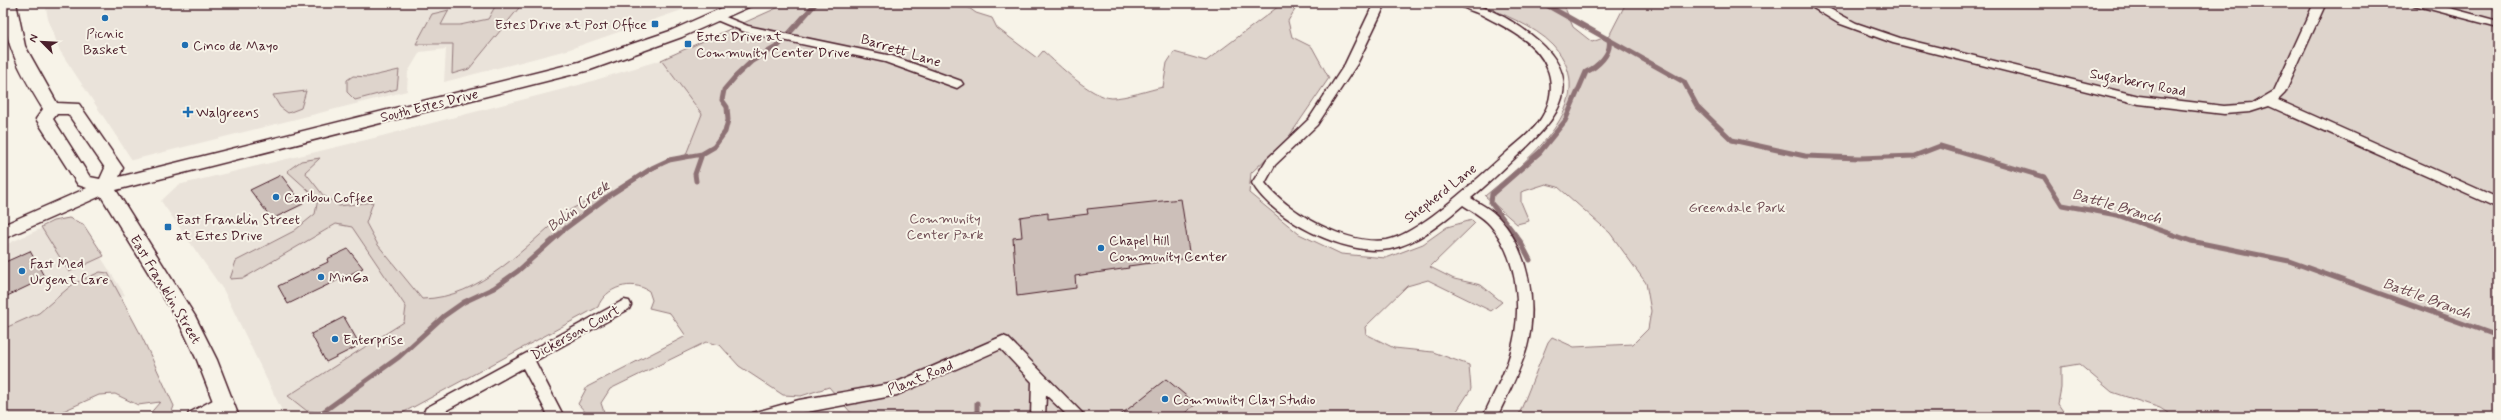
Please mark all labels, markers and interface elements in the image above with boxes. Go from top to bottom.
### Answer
marker: Picnic Basket [100,13,110,23]
place label: Estes Drive at Post Office [495,16,647,34]
marker: Estes Drive at Post Office [650,19,660,29]
north arrow [22,22,62,62]
place label: Picnic Basket [83,25,128,59]
place label: Estes Drive at Community Center Drive [696,28,850,62]
street label: Barrett Lane [858,30,943,72]
text: N [26,32,42,45]
place label: Cinco de Mayo [193,37,278,55]
marker: Estes Drive at Community Center Drive [683,39,693,49]
marker: Cinco de Mayo [180,40,190,50]
street label: Sugarberry Road [2088,65,2187,103]
street label: South Estes Drive [378,85,480,127]
place label: Walgreens [196,104,259,123]
marker: Walgreens [183,107,193,117]
street label: Shepherd Lane [1401,160,1481,228]
water label: Bolin Creek [543,176,615,237]
water label: Battle Branch [2070,185,2164,229]
place label: Caribou Coffee [284,189,374,207]
marker: Caribou Coffee [271,192,281,202]
park label: Greendale Park [1688,199,1786,217]
park label: Community Center Park [906,210,984,244]
place label: East Franklin Street at Estes Drive [176,211,300,245]
marker: East Franklin Street at Estes Drive [163,222,173,232]
street label: East Franklin Street [126,232,205,347]
place label: Chapel Hill Community Center [1109,232,1228,266]
marker: Chapel Hill Community Center [1096,243,1106,253]
place label: Fast Med Urgent Care [30,255,109,291]
marker: Fast Med Urgent Care [17,266,27,276]
place label: MinGa [329,269,369,287]
marker: MinGa [316,272,326,282]
water label: Battle Branch [2380,274,2474,324]
street label: Dickerson Court [528,301,623,365]
place label: Enterprise [343,331,403,349]
marker: Enterprise [330,334,340,344]
street label: Plant Road [885,357,956,399]
place label: Community Clay Studio [1173,391,1316,409]
marker: Community Clay Studio [1160,394,1170,404]

